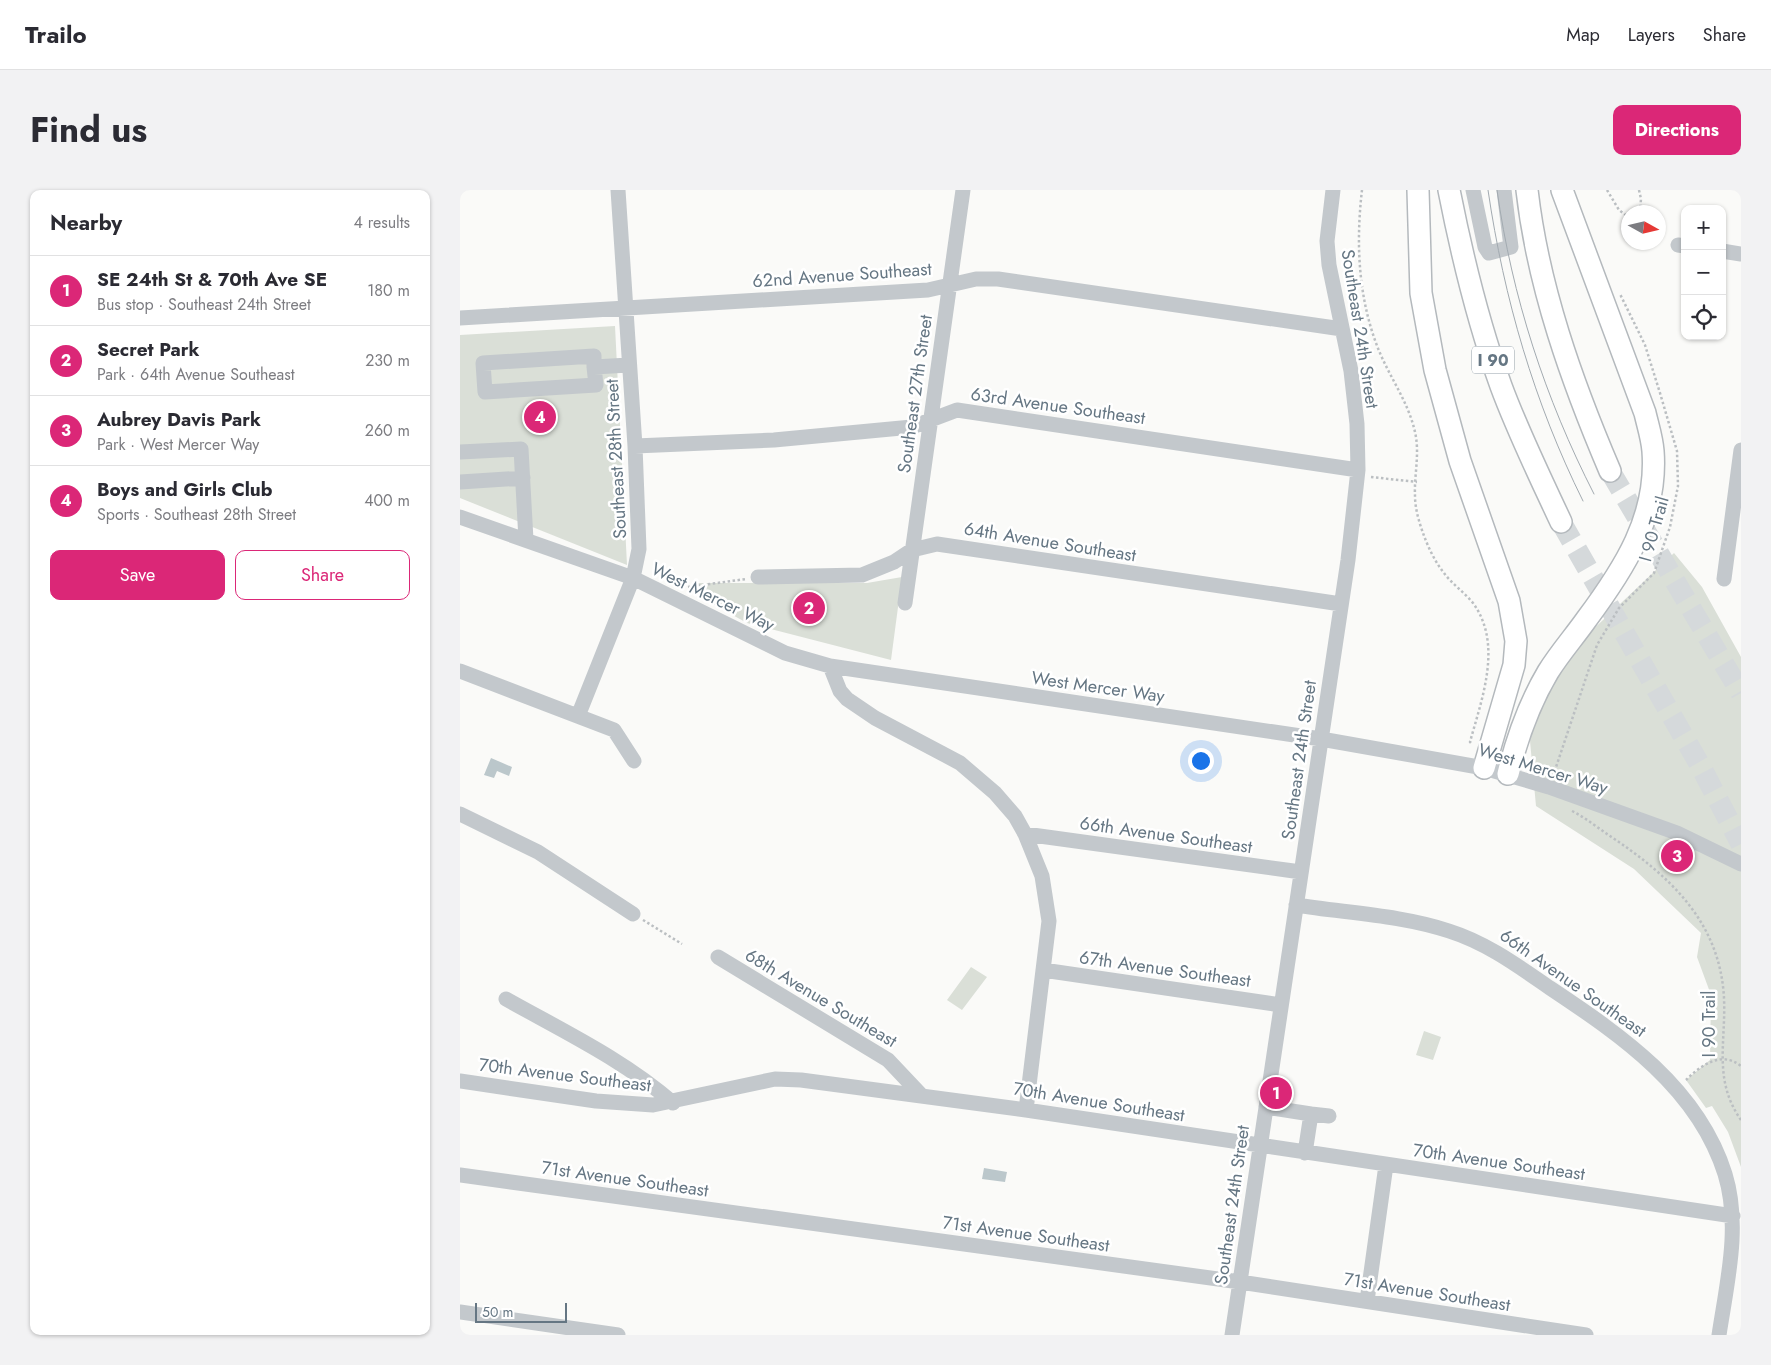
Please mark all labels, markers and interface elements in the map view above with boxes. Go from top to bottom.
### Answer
text: Trailo [25,17,87,52]
text: Map [1566,22,1600,48]
text: Layers [1628,22,1675,48]
text: Share [1703,22,1746,48]
text: Find us [30,105,147,155]
button: Directions [1613,105,1741,155]
north arrow [1621,205,1666,250]
map controls [1681,205,1726,340]
button: + [1681,205,1726,250]
text: Nearby [50,208,122,238]
text: 4 results [354,211,410,234]
street label: Southeast 24th Street [1335,248,1386,411]
button: − [1681,250,1726,295]
street label: 62nd Avenue Southeast [752,256,933,294]
text: SE 24th St & 70th Ave SE [97,266,327,293]
text: 1 [62,279,70,302]
text: 180 m [367,279,410,302]
text: Bus stop · Southeast 24th Street [97,293,311,316]
button: locate [1681,295,1726,340]
street label: Southeast 27th Street [891,312,939,475]
text: Secret Park [97,336,200,363]
road number: I 90 [1472,346,1514,374]
text: 2 [61,349,71,372]
text: 230 m [365,349,410,372]
text: Park · 64th Avenue Southeast [97,363,295,386]
street label: Southeast 28th Street [599,378,633,540]
street label: 63rd Avenue Southeast [969,381,1148,431]
pin: 4 [524,398,556,436]
text: Aubrey Davis Park [97,406,261,433]
text: 3 [61,419,71,442]
text: 260 m [365,419,410,442]
text: Park · West Mercer Way [97,433,259,456]
text: Boys and Girls Club [97,476,273,503]
text: 4 [60,489,72,512]
text: 400 m [364,489,410,512]
street label: I 90 Trail [1632,493,1676,565]
text: Sports · Southeast 28th Street [97,503,296,526]
street label: 64th Avenue Southeast [962,516,1139,569]
button: Save [50,550,225,600]
button: Share [235,550,410,600]
street label: West Mercer Way [647,556,779,638]
pin: 2 [793,589,825,627]
street label: West Mercer Way [1030,665,1166,709]
street label: Southeast 24th Street [1275,678,1323,841]
street label: West Mercer Way [1475,737,1611,801]
your location [1188,748,1214,774]
street label: 66th Avenue Southeast [1078,810,1255,860]
pin: 3 [1661,837,1693,875]
street label: 66th Avenue Southeast [1494,923,1652,1044]
street label: 68th Avenue Southeast [740,942,903,1054]
street label: 67th Avenue Southeast [1078,944,1253,994]
street label: I 90 Trail [1696,991,1722,1057]
street label: 70th Avenue Southeast [477,1052,653,1099]
pin: 1 [1260,1074,1292,1112]
street label: 70th Avenue Southeast [1011,1076,1187,1129]
street label: Southeast 24th Street [1208,1123,1256,1286]
street label: 70th Avenue Southeast [1411,1137,1587,1187]
street label: 71st Avenue Southeast [540,1154,711,1204]
street label: 71st Avenue Southeast [941,1209,1112,1259]
street label: 71st Avenue Southeast [1342,1266,1513,1318]
scale bar [475,1300,568,1323]
text: 50 m [482,1302,513,1322]

